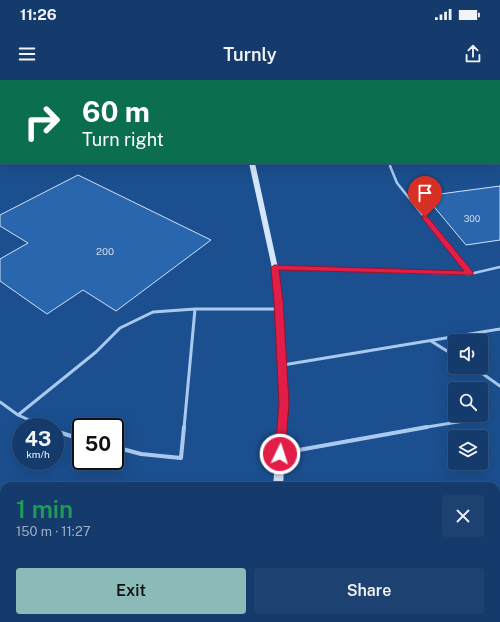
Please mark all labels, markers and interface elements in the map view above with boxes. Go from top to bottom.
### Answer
text: 11:26 [20,6,57,23]
icon: menu [16,43,38,65]
icon: share [462,43,484,65]
text: Turnly [223,44,277,65]
text: 60 m [82,95,150,128]
icon: right [16,96,68,148]
text: Turn right [82,129,164,150]
pin [408,176,442,217]
icon: arrive [414,182,436,204]
house number: 300 [464,213,481,224]
house number: 200 [96,245,114,257]
map controls [448,334,488,470]
button: sound [448,334,488,374]
button: search [448,382,488,422]
speed limit sign: 50 [72,418,124,470]
text: 43 [25,427,51,451]
button: layers [448,430,488,470]
position arrow [259,433,301,475]
text: km/h [26,448,50,460]
text: 1 min [16,495,73,523]
button: close [442,495,484,537]
text: 150 m · 11:27 [16,524,91,539]
button: Exit [16,568,246,614]
button: Share [254,568,484,614]

